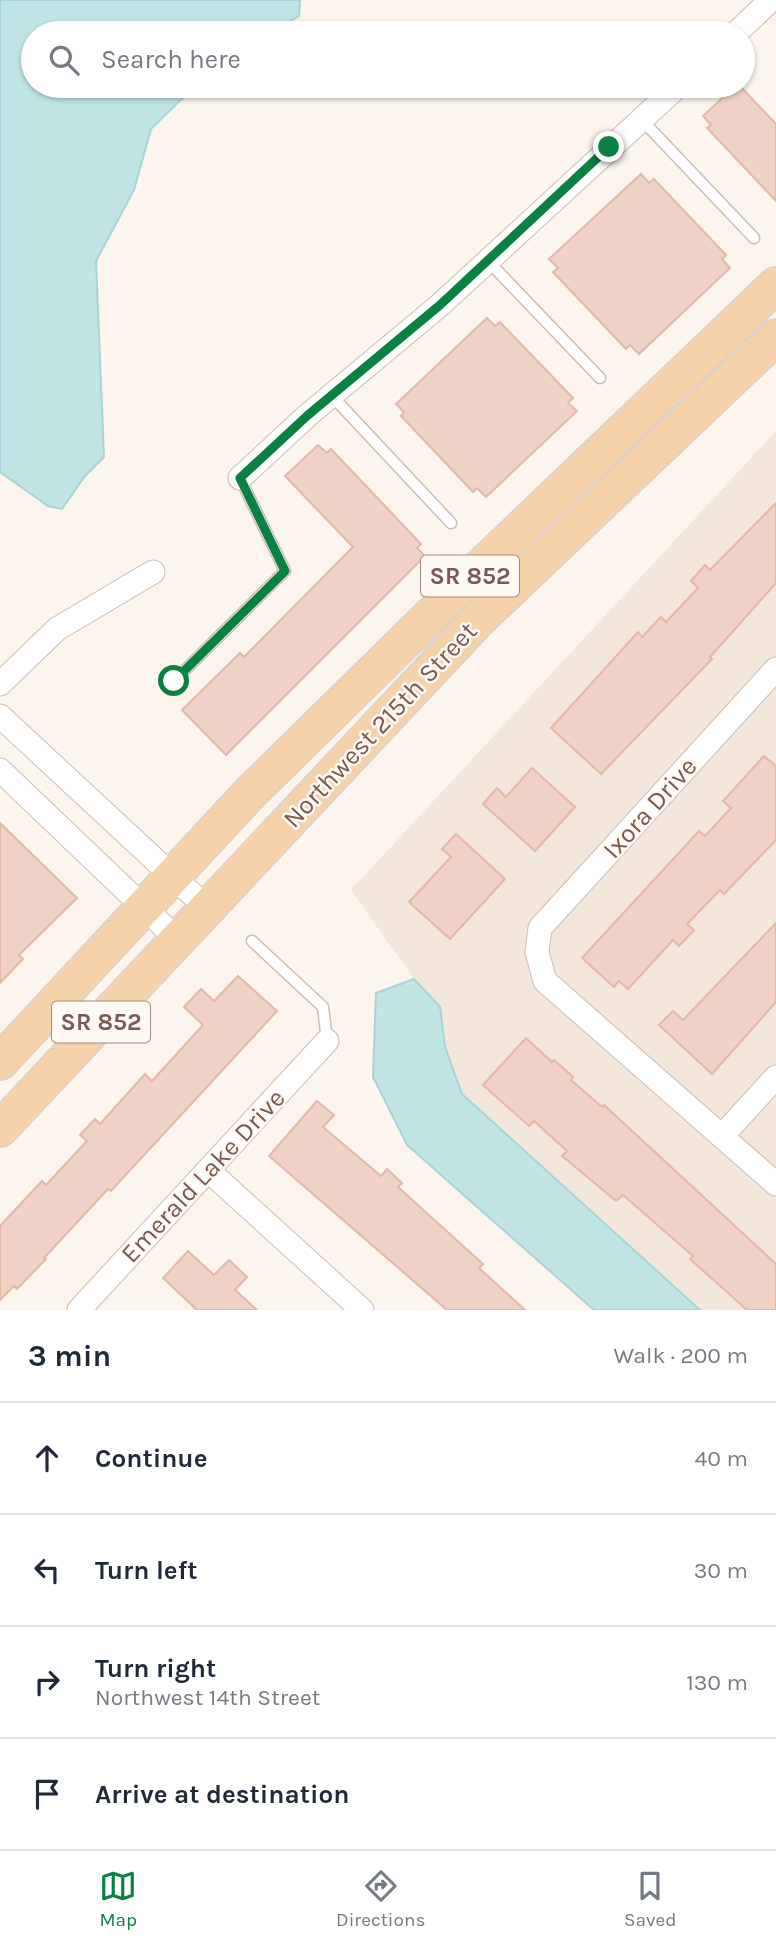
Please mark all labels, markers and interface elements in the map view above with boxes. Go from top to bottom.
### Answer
search box [21,21,755,98]
icon: search [45,41,83,79]
text: Search here [101,44,241,75]
route end [593,131,624,162]
road number: SR 852 [421,556,519,596]
street label: Northwest 215th Street [277,616,484,834]
route start [158,665,189,696]
street label: Ixora Drive [597,751,703,865]
road number: SR 852 [52,1002,150,1042]
street label: Emerald Lake Drive [115,1083,291,1269]
text: 3 min [28,1338,111,1374]
text: Walk · 200 m [613,1342,748,1369]
icon: ahead [28,1439,66,1477]
text: Continue [95,1443,207,1474]
text: 40 m [695,1445,748,1472]
icon: left [28,1551,66,1589]
text: Turn left [95,1555,197,1586]
text: 30 m [694,1557,748,1584]
text: Turn right [95,1653,216,1684]
icon: right [28,1663,66,1701]
text: 130 m [686,1669,748,1696]
text: Northwest 14th Street [95,1684,320,1711]
icon: arrive [28,1775,66,1813]
text: Arrive at destination [95,1779,349,1810]
tab: Map [99,1867,137,1931]
tab: Directions [336,1867,425,1931]
tab: Saved [624,1867,677,1931]

